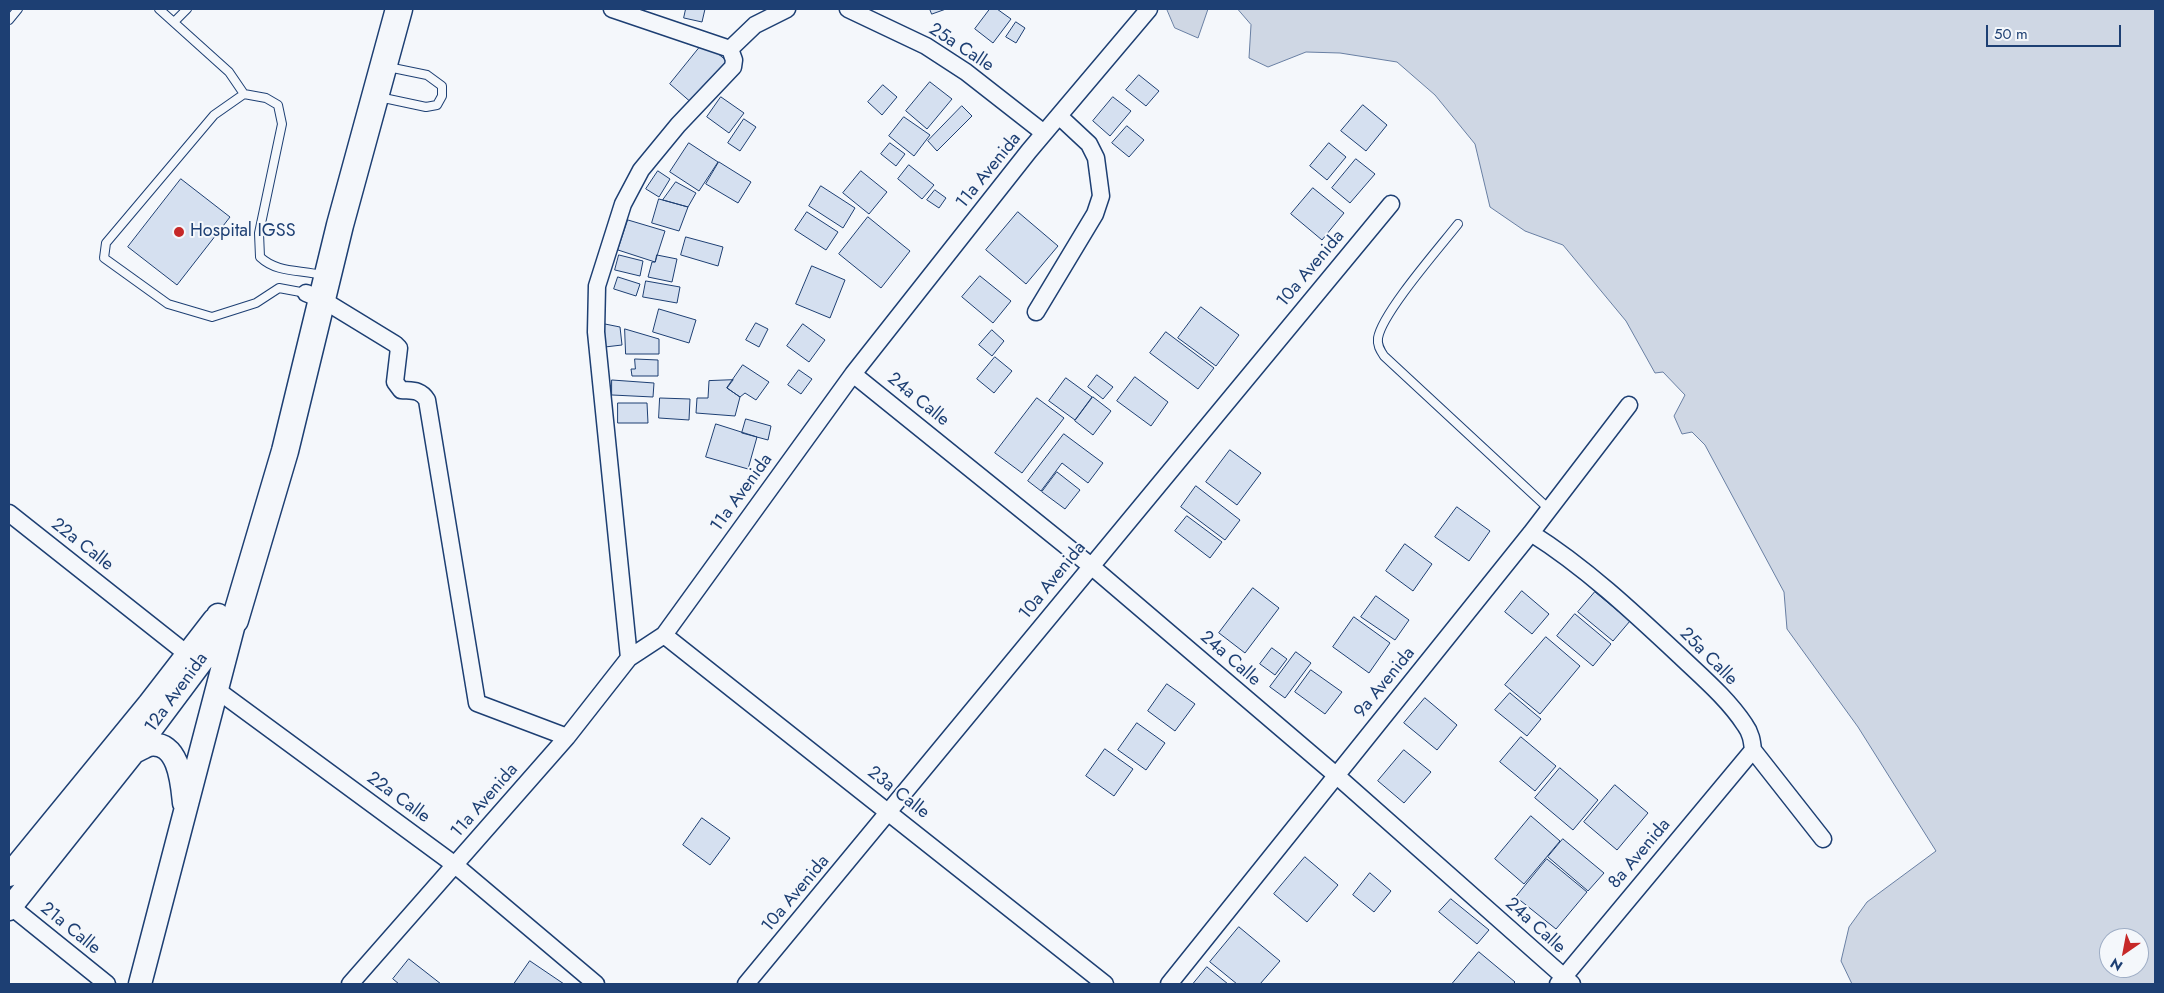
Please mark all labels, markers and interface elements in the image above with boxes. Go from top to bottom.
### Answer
scale bar [1989,15,2124,47]
street label: 25a Calle [925,19,997,77]
text: 50 m [1994,23,2028,45]
street label: 11a Avenida [952,129,1026,213]
place label: Hospital IGSS [190,221,295,243]
marker: Hospital IGSS [172,225,186,239]
street label: 10a Avenida [1273,226,1349,312]
street label: 24a Calle [883,369,953,431]
street label: 11a Avenida [706,450,778,536]
street label: 22a Calle [47,514,117,576]
street label: 10a Avenida [1015,538,1091,624]
street label: 25a Calle [1675,624,1741,690]
street label: 24a Calle [1195,627,1265,691]
street label: 9a Avenida [1350,643,1420,723]
street label: 12a Avenida [141,649,213,737]
street label: 11a Avenida [447,759,523,843]
street label: 23a Calle [863,762,933,824]
street label: 22a Calle [362,768,434,828]
street label: 8a Avenida [1604,815,1676,893]
street label: 10a Avenida [758,851,834,937]
street label: 24a Calle [1501,893,1569,959]
street label: 21a Calle [36,898,104,960]
north arrow [2099,928,2149,978]
text: N [2106,953,2126,976]

